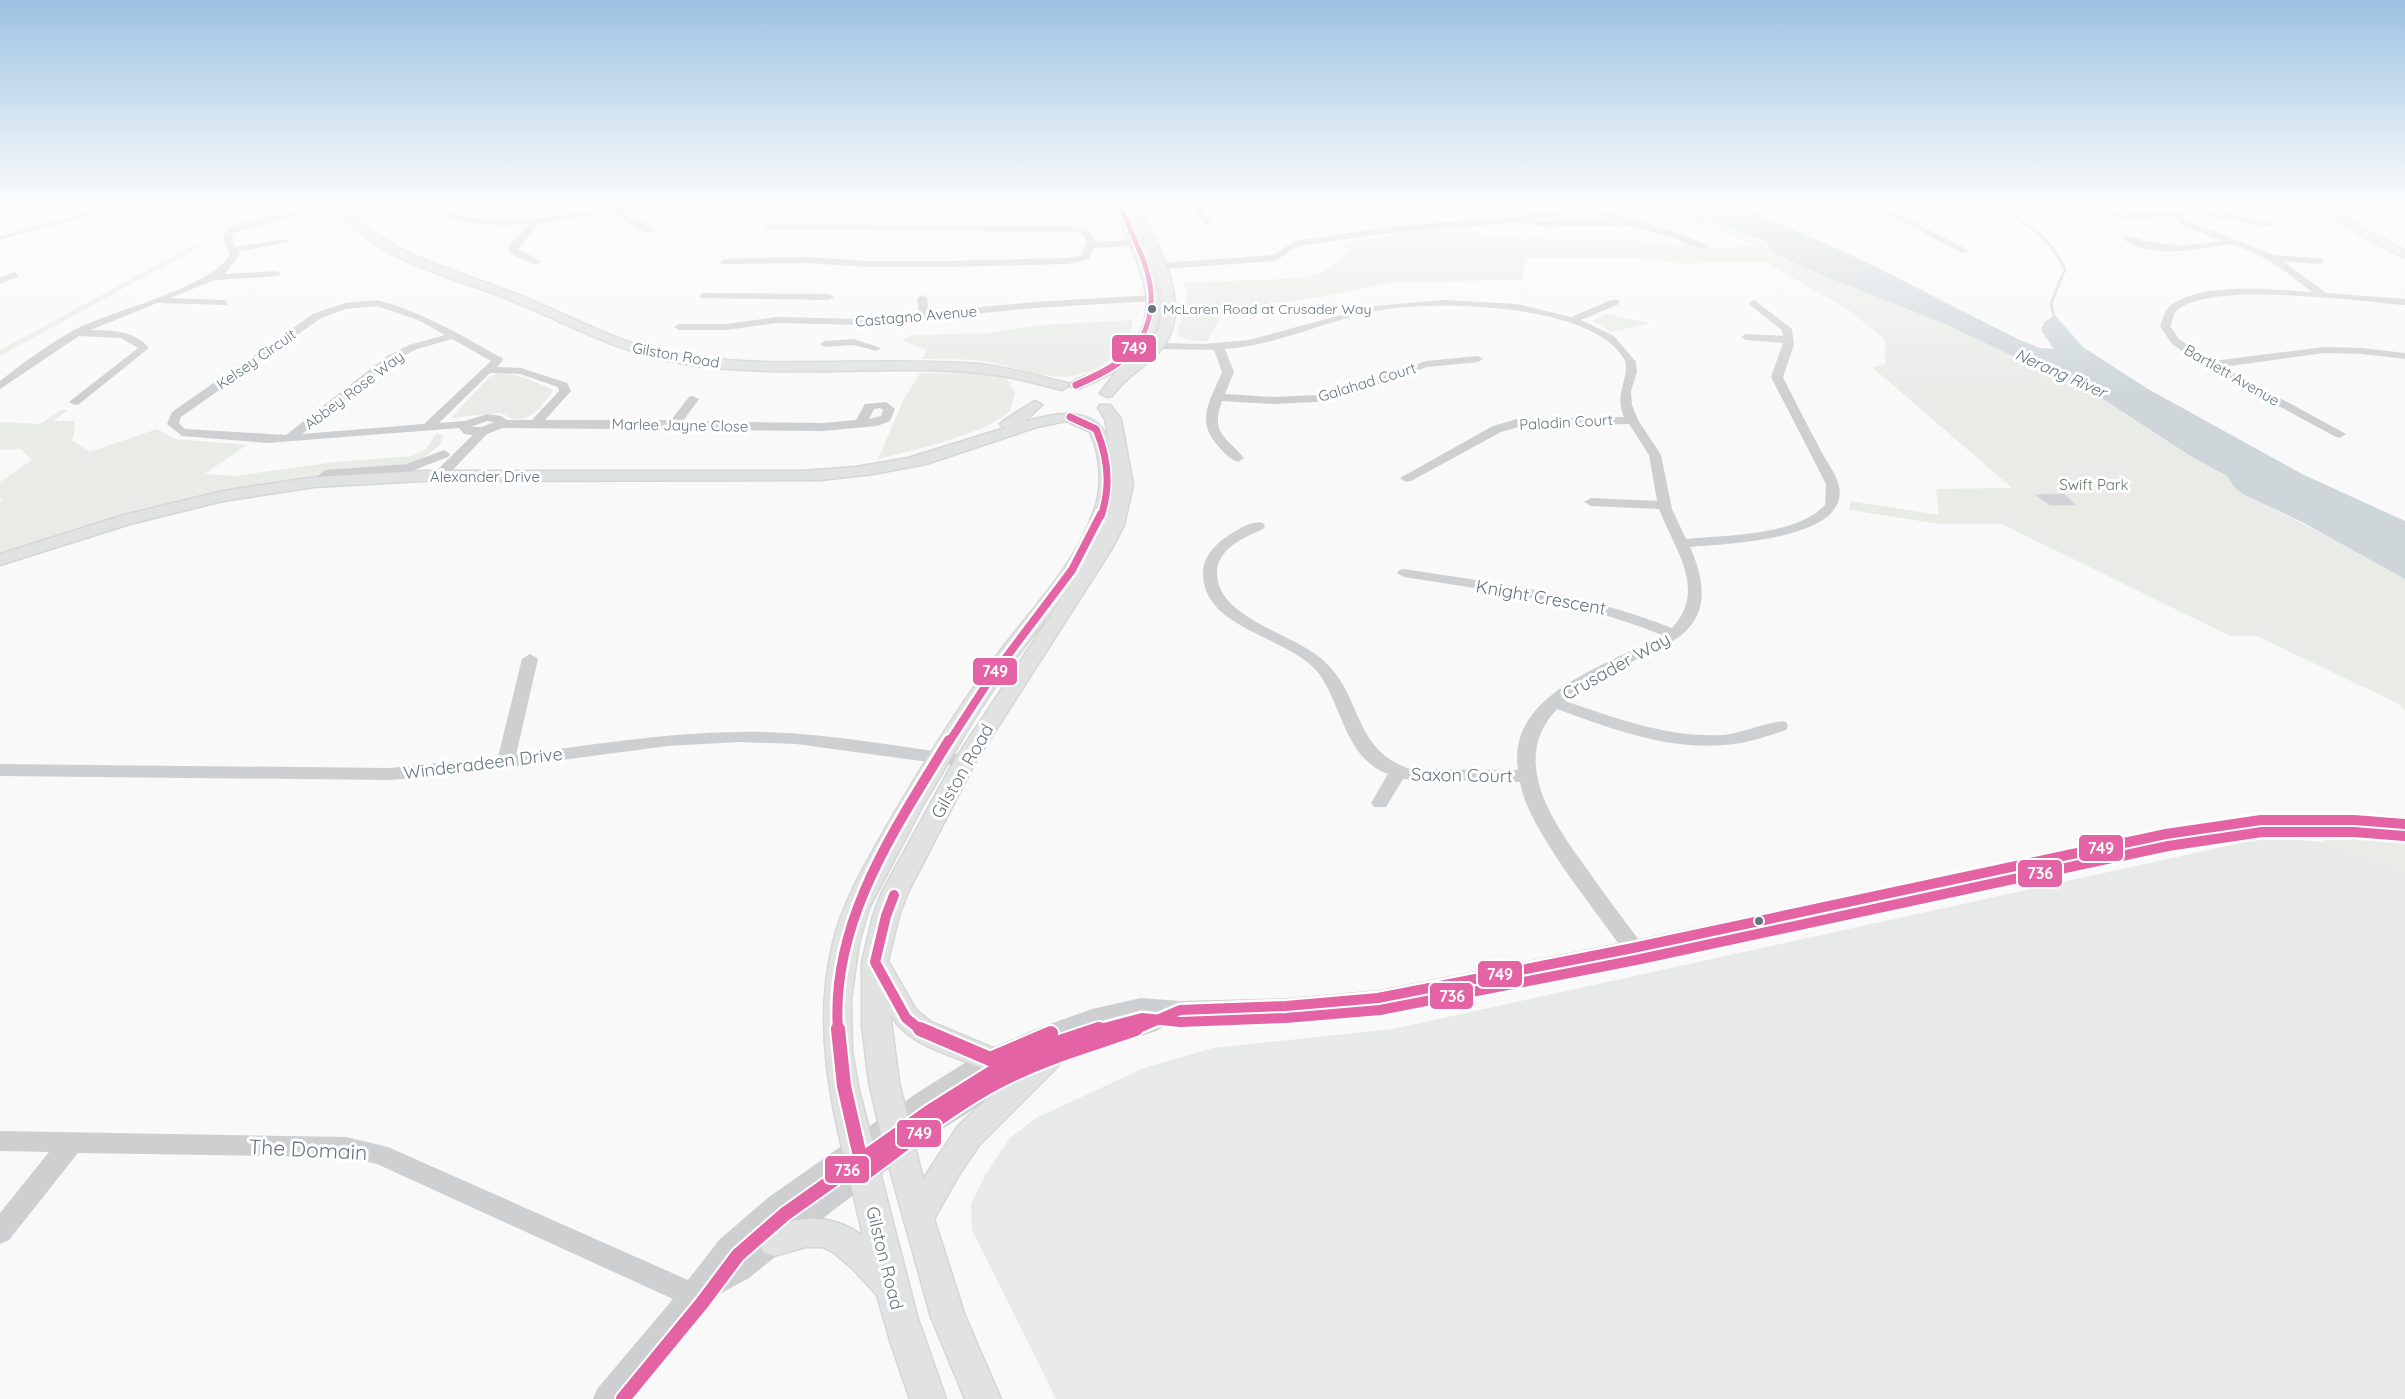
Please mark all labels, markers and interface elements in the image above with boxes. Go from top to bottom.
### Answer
place label: McLaren Road at Crusader Way [1163,300,1371,318]
street label: Castagno Avenue [854,301,978,331]
marker: McLaren Road at Crusader Way [1146,303,1158,315]
street label: Kelsey Circuit [213,325,299,393]
line badge: 749 [1111,334,1157,363]
street label: Gilston Road [631,338,721,372]
text: 749 [1121,338,1147,358]
street label: Bartlett Avenue [2181,340,2283,410]
water label: Nerang River [2012,344,2111,403]
street label: Abbey Rose Way [301,346,407,434]
street label: Galahad Court [1316,358,1418,406]
street label: Paladin Court [1519,410,1613,434]
street label: Marlee Jayne Close [611,414,749,436]
street label: Alexander Drive [430,467,540,486]
park label: Swift Park [2059,475,2129,494]
street label: Knight Crescent [1474,574,1608,620]
street label: Crusader Way [1558,627,1674,705]
line badge: 749 [972,657,1018,686]
text: 749 [982,661,1008,681]
street label: Gilston Road [926,719,998,823]
street label: Winderadeen Drive [402,742,564,784]
street label: Saxon Court [1411,763,1513,787]
line badge: 749 [2078,834,2124,862]
text: 749 [2088,838,2114,858]
line badge: 736 [2017,859,2063,888]
text: 736 [2027,863,2053,883]
unlabelled marker [1753,915,1765,927]
line badge: 749 [1477,960,1523,988]
text: 749 [1487,964,1513,984]
line badge: 736 [1429,982,1474,1010]
text: 736 [1439,986,1465,1006]
line badge: 749 [896,1119,942,1148]
text: 749 [906,1123,932,1143]
street label: The Domain [248,1133,368,1165]
line badge: 736 [824,1155,870,1184]
text: 736 [834,1160,860,1180]
street label: Gilston Road [861,1204,909,1312]

